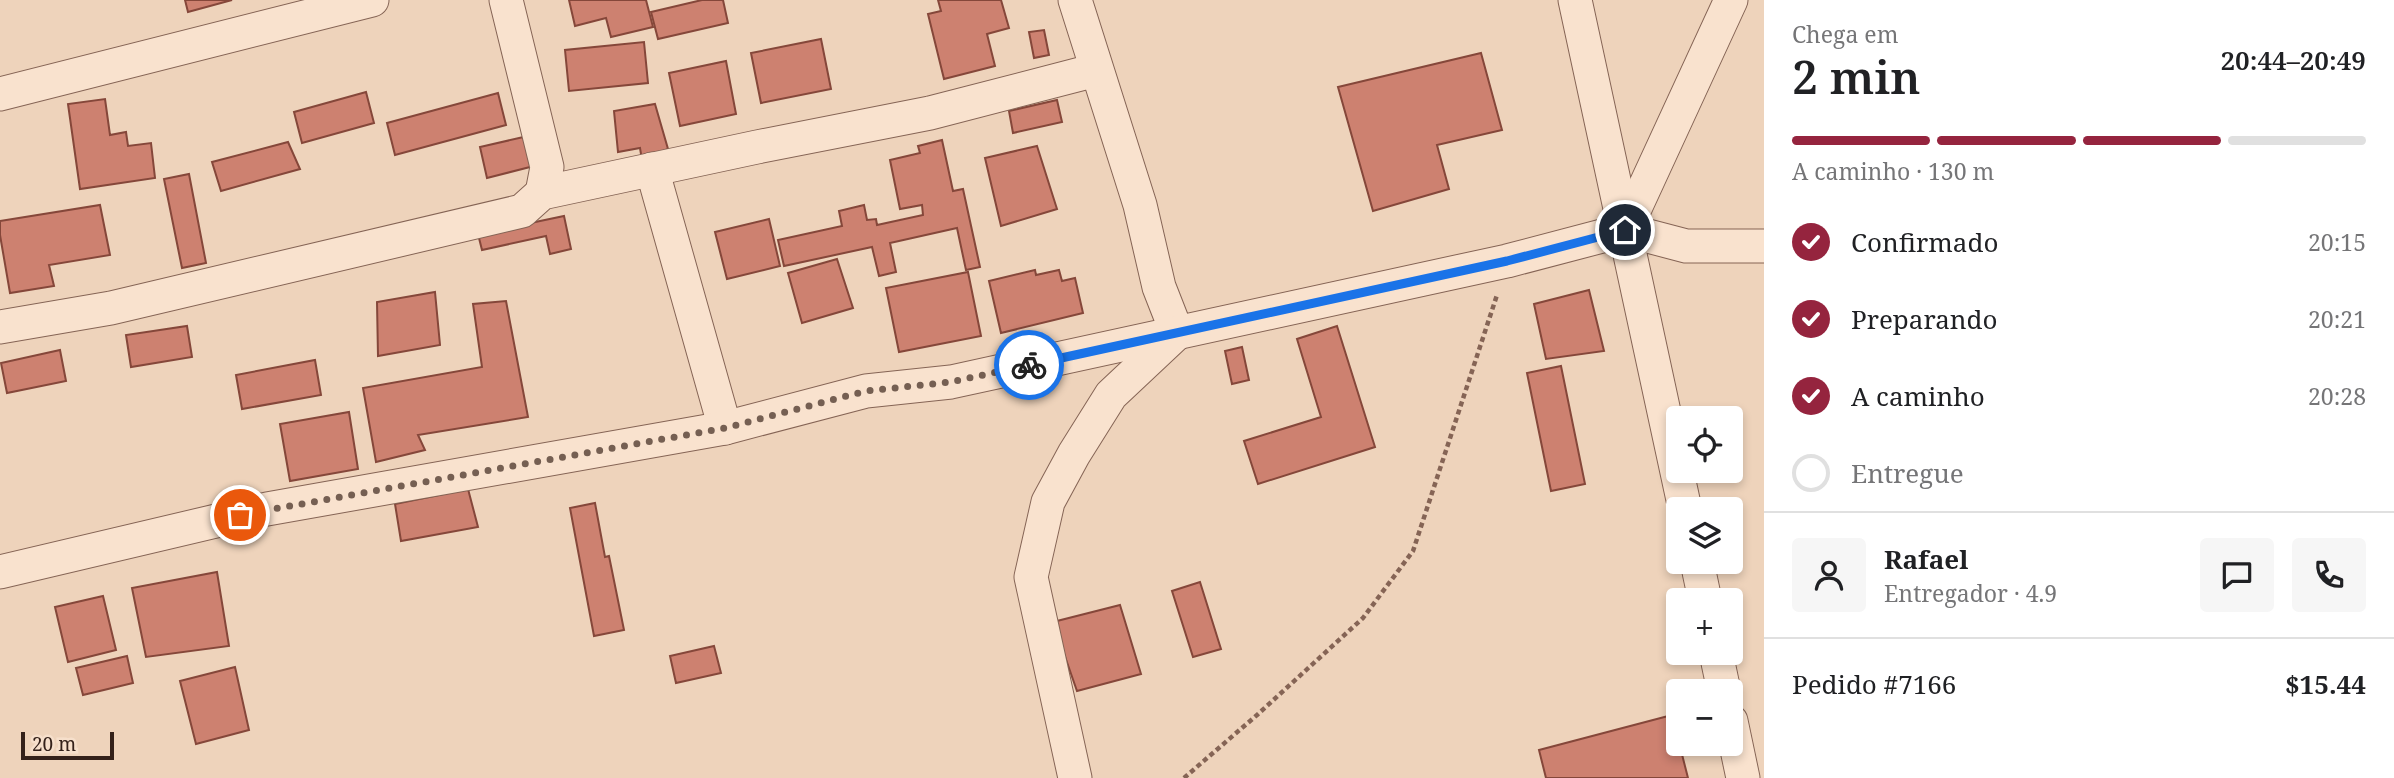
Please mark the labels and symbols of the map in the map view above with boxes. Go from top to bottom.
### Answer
pin [1595,200,1655,260]
courier [994,330,1064,400]
pin [210,485,270,545]
scale bar [21,729,114,761]

